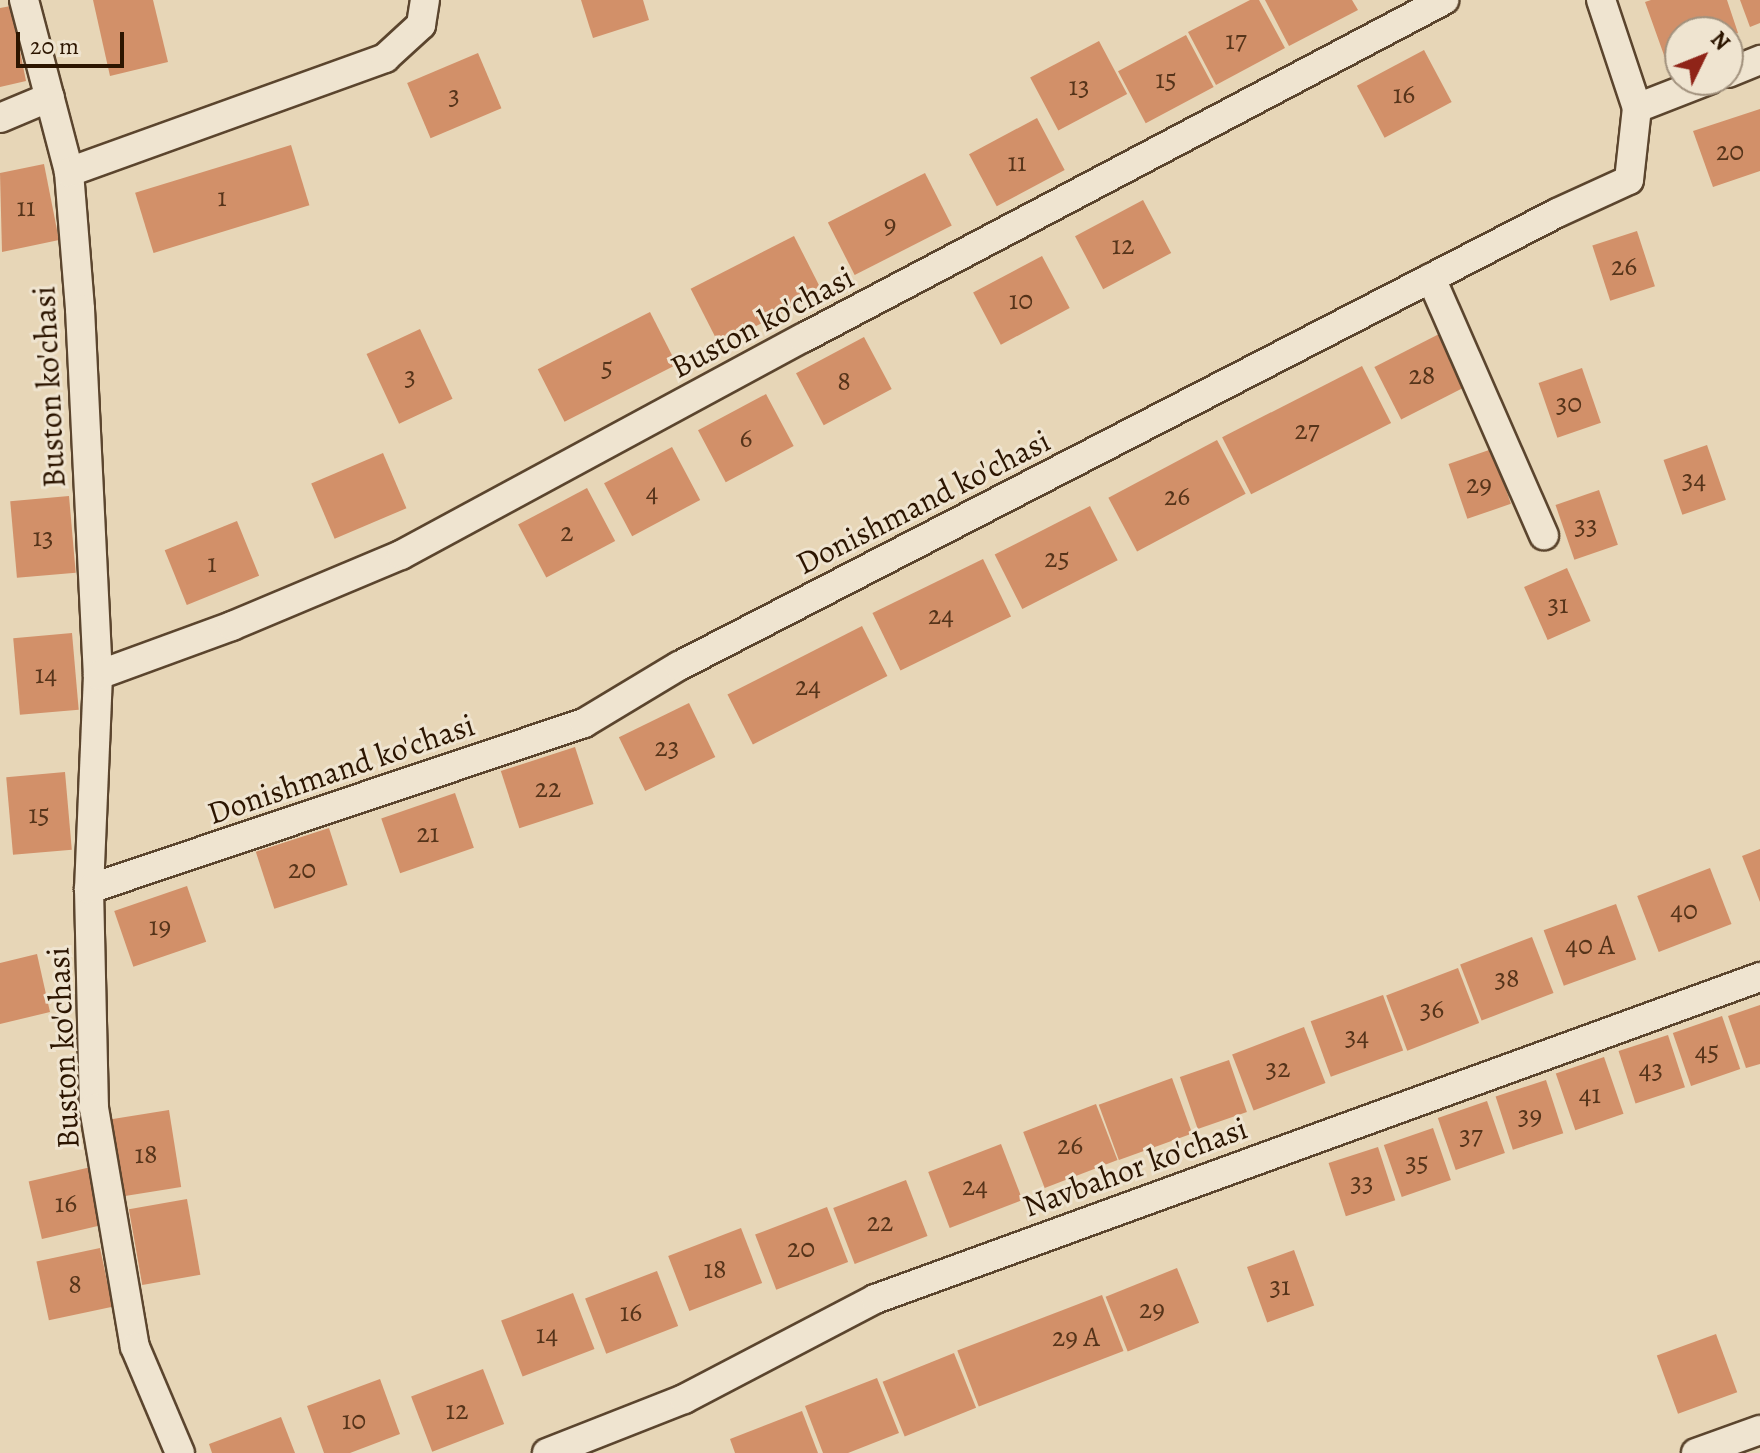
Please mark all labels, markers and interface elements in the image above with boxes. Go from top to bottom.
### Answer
scale bar [20,16,128,66]
north arrow [1664,16,1744,96]
house number: 17 [1225,23,1247,57]
text: N [1704,25,1737,57]
text: 20 m [30,30,79,62]
house number: 15 [1155,62,1177,96]
house number: 13 [1068,69,1090,103]
house number: 16 [1393,77,1415,111]
house number: 3 [448,78,460,112]
house number: 20 [1716,134,1744,168]
house number: 11 [1007,145,1027,179]
house number: 1 [217,180,227,214]
house number: 11 [16,190,36,224]
house number: 9 [884,207,896,241]
house number: 12 [1112,228,1134,262]
house number: 26 [1611,249,1637,283]
street label: Buston ko'chasi [664,258,860,386]
house number: 10 [1009,283,1033,317]
street label: Buston ko'chasi [25,285,73,489]
house number: 5 [601,350,613,384]
house number: 28 [1409,358,1435,392]
house number: 3 [404,359,416,393]
house number: 8 [837,364,851,398]
house number: 30 [1556,386,1582,420]
house number: 27 [1294,413,1320,447]
house number: 6 [740,421,752,455]
street label: Donishmand ko'chasi [790,421,1056,583]
house number: 34 [1682,462,1706,496]
house number: 29 [1466,467,1492,501]
house number: 4 [646,475,658,509]
house number: 26 [1164,479,1190,513]
house number: 33 [1574,508,1598,542]
house number: 2 [560,515,574,549]
house number: 13 [32,520,54,554]
house number: 25 [1044,541,1070,575]
house number: 1 [207,546,217,580]
house number: 31 [1547,587,1569,621]
house number: 24 [928,598,954,632]
house number: 14 [35,657,57,691]
house number: 24 [795,669,821,703]
street label: Donishmand ko'chasi [202,705,480,833]
house number: 23 [655,730,679,764]
house number: 22 [535,771,561,805]
house number: 15 [28,797,50,831]
house number: 21 [417,816,439,850]
house number: 20 [288,852,316,886]
house number: 40 [1670,893,1698,927]
house number: 19 [149,909,171,943]
house number: 40 А [1565,928,1615,962]
street label: Buston ko'chasi [39,946,87,1150]
house number: 38 [1494,961,1520,995]
house number: 36 [1420,992,1444,1026]
house number: 34 [1345,1019,1369,1053]
house number: 45 [1695,1034,1719,1068]
house number: 32 [1266,1051,1290,1085]
house number: 43 [1639,1052,1663,1086]
house number: 41 [1579,1077,1601,1111]
house number: 39 [1518,1098,1542,1132]
street label: Navbahor ko'chasi [1018,1109,1252,1225]
house number: 37 [1459,1118,1483,1152]
house number: 26 [1057,1128,1083,1162]
house number: 18 [134,1137,158,1171]
house number: 35 [1405,1145,1429,1179]
house number: 33 [1350,1165,1374,1199]
house number: 24 [962,1169,988,1203]
house number: 16 [55,1186,77,1220]
house number: 22 [867,1205,893,1239]
house number: 20 [787,1231,815,1265]
house number: 18 [703,1252,727,1286]
house number: 8 [68,1267,82,1301]
house number: 31 [1269,1269,1291,1303]
house number: 29 [1139,1292,1165,1326]
house number: 16 [620,1295,642,1329]
house number: 14 [536,1317,558,1351]
house number: 29 А [1052,1320,1100,1354]
house number: 12 [446,1393,468,1427]
house number: 10 [342,1403,366,1437]

